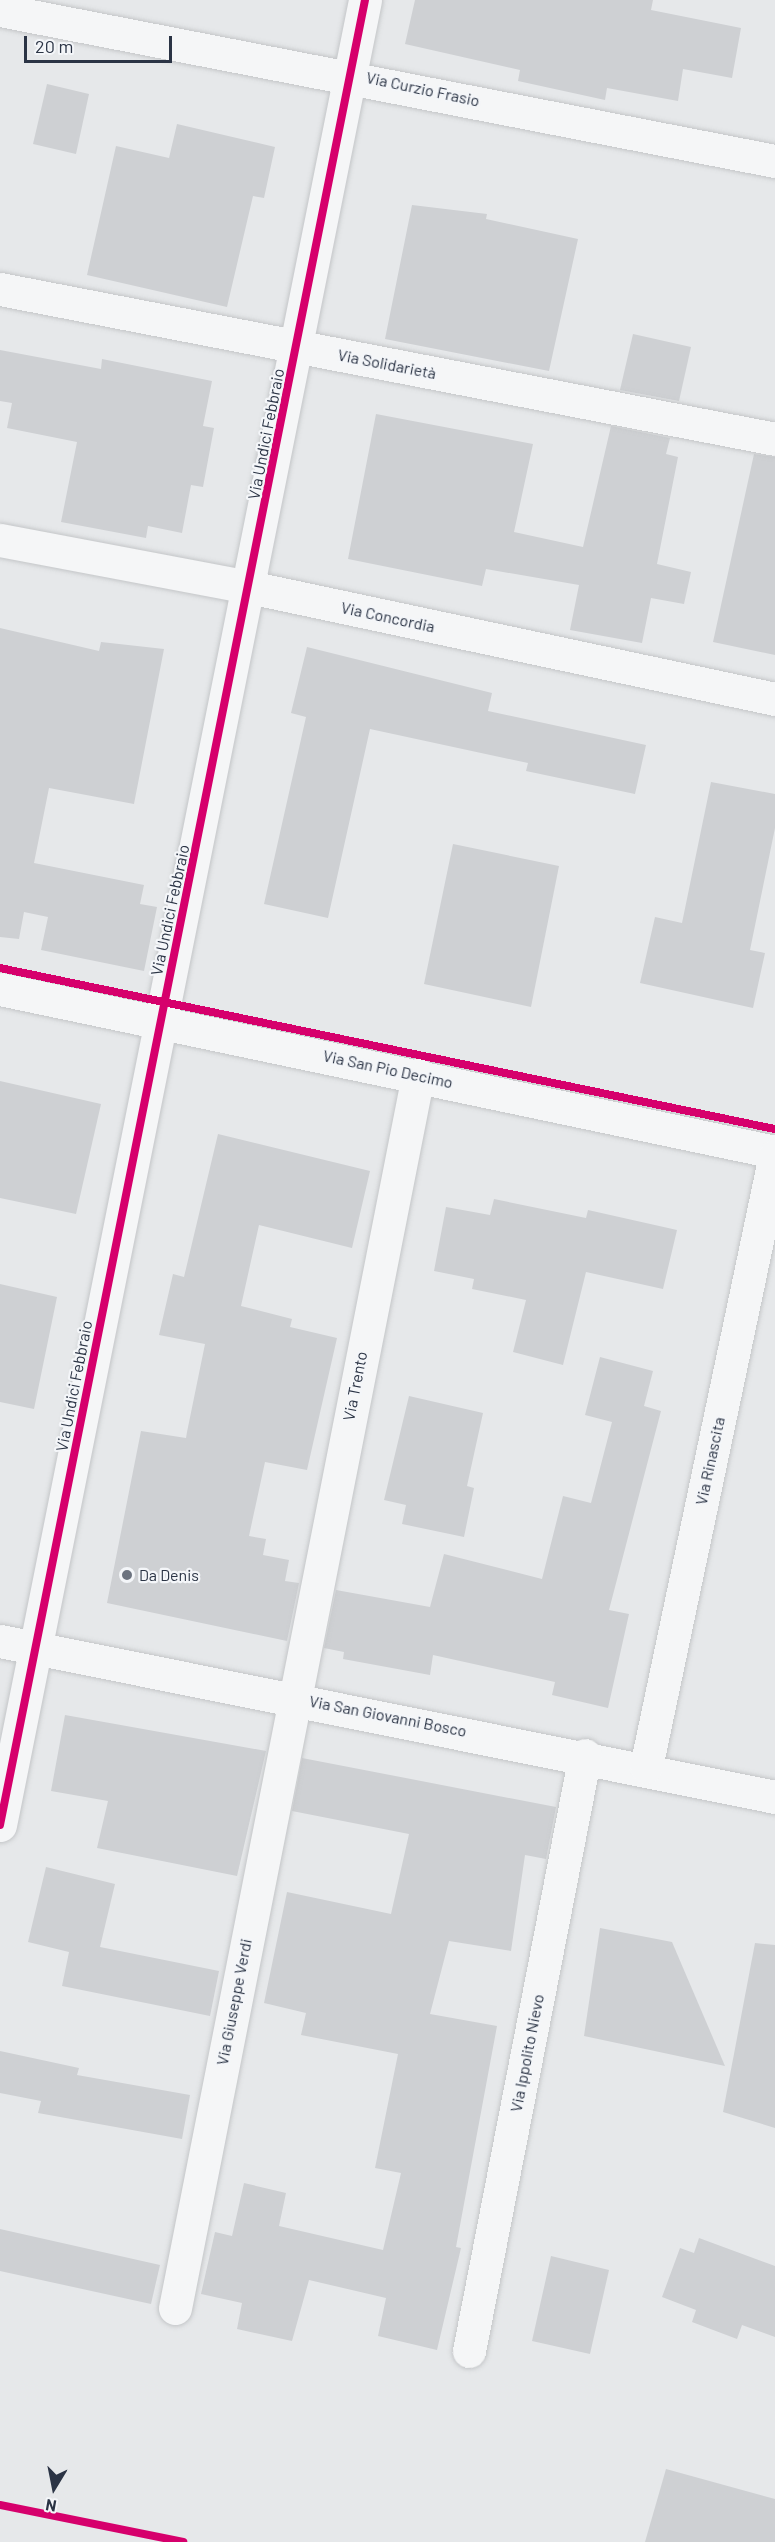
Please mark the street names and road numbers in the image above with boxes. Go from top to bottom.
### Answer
street label: Via Curzio Frasio [365,68,481,110]
street label: Via Solidarietà [336,345,438,383]
street label: Via Undici Febbraio [244,367,288,501]
street label: Via Concordia [339,598,437,636]
street label: Via Undici Febbraio [147,843,193,977]
street label: Via San Pio Decimo [321,1046,455,1092]
street label: Via Undici Febbraio [52,1319,96,1453]
street label: Via Trento [339,1350,371,1422]
street label: Via Rinascita [691,1415,729,1507]
street label: Via San Giovanni Bosco [308,1691,468,1741]
street label: Via Giuseppe Verdi [212,1937,256,2067]
street label: Via Ippolito Nievo [506,1992,548,2114]

